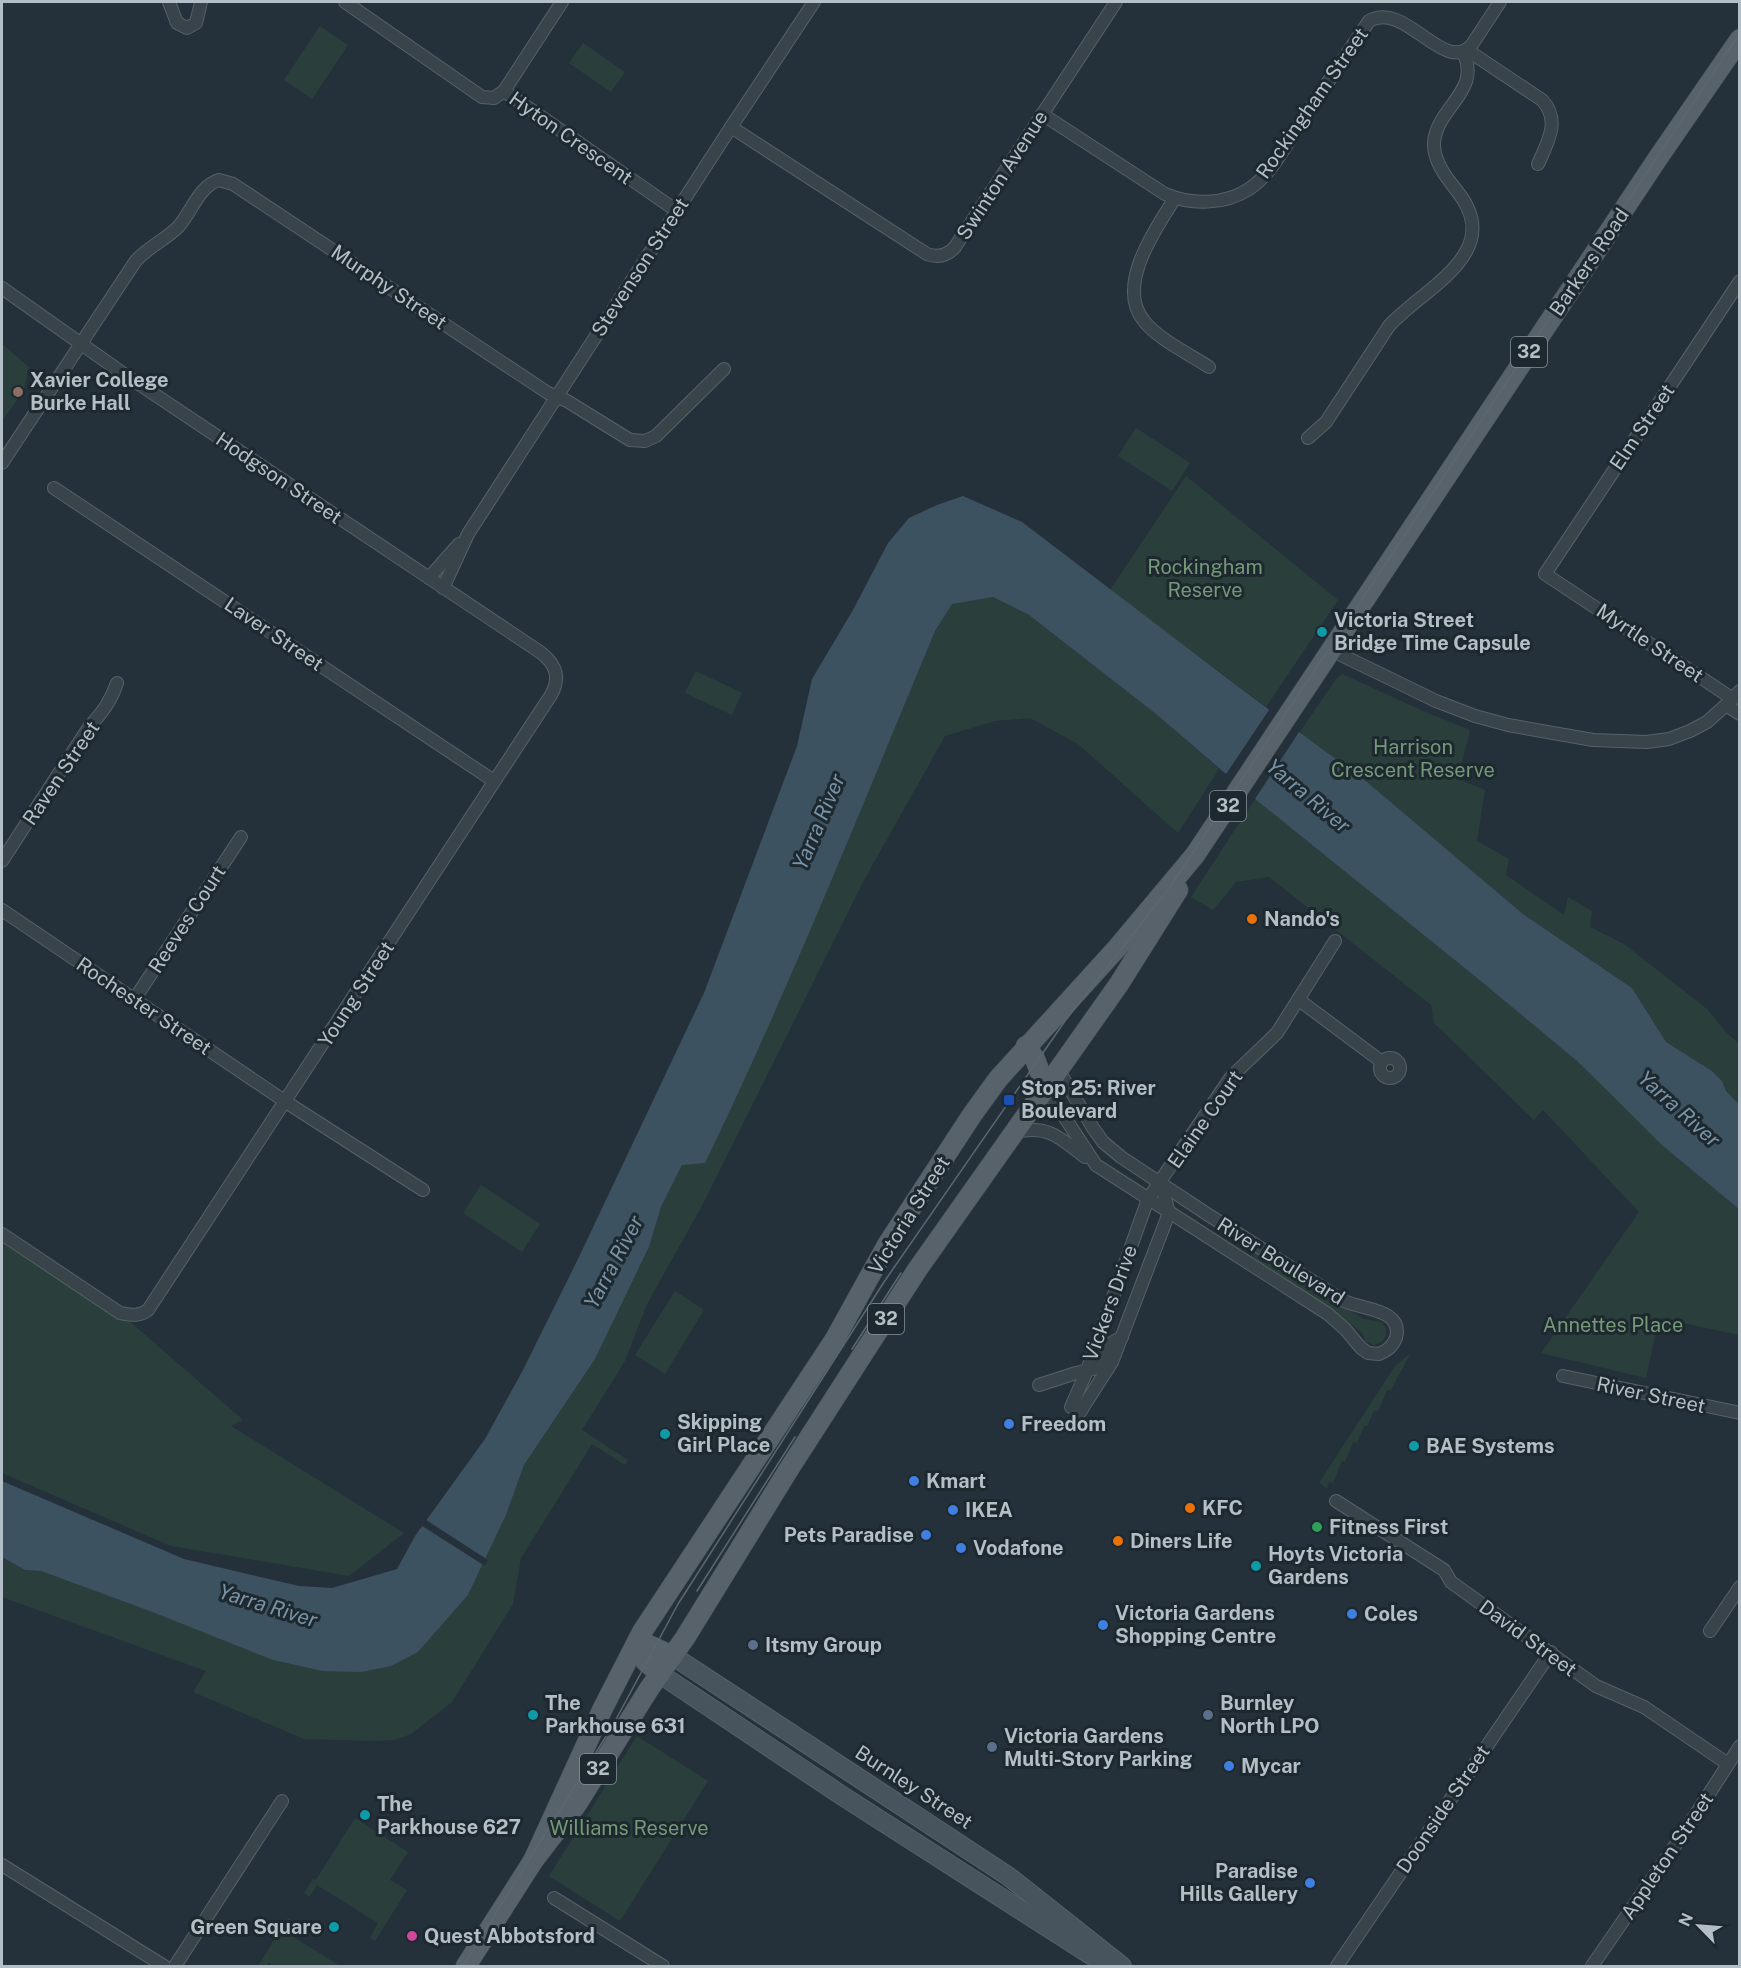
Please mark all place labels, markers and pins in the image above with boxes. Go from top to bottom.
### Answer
place label: Xavier College Burke Hall [30,368,169,415]
marker: Xavier College Burke Hall [11,385,25,399]
place label: Victoria Street Bridge Time Capsule [1334,608,1531,655]
marker: Victoria Street Bridge Time Capsule [1315,625,1329,639]
place label: Nando's [1264,907,1340,931]
marker: Nando's [1245,912,1259,926]
place label: Stop 25: River Boulevard [1021,1076,1156,1123]
marker: Stop 25: River Boulevard [1002,1093,1016,1107]
place label: Skipping Girl Place [677,1410,770,1457]
place label: Freedom [1021,1412,1106,1436]
marker: Freedom [1002,1417,1016,1431]
marker: Skipping Girl Place [658,1427,672,1441]
place label: BAE Systems [1426,1434,1554,1458]
marker: BAE Systems [1407,1439,1421,1453]
place label: Kmart [926,1469,986,1493]
marker: Kmart [907,1474,921,1488]
place label: KFC [1202,1496,1243,1520]
place label: IKEA [965,1498,1013,1522]
marker: KFC [1183,1501,1197,1515]
marker: IKEA [946,1503,960,1517]
place label: Fitness First [1329,1515,1448,1539]
marker: Fitness First [1310,1520,1324,1534]
place label: Pets Paradise [784,1523,914,1547]
marker: Pets Paradise [919,1528,933,1542]
place label: Diners Life [1130,1529,1233,1553]
marker: Diners Life [1111,1534,1125,1548]
place label: Vodafone [973,1536,1064,1560]
marker: Vodafone [954,1541,968,1555]
place label: Hoyts Victoria Gardens [1268,1542,1403,1589]
marker: Hoyts Victoria Gardens [1249,1559,1263,1573]
place label: Victoria Gardens Shopping Centre [1115,1601,1276,1648]
place label: Coles [1364,1602,1418,1626]
marker: Coles [1345,1607,1359,1621]
marker: Victoria Gardens Shopping Centre [1096,1618,1110,1632]
place label: Itsmy Group [765,1633,882,1657]
marker: Itsmy Group [746,1638,760,1652]
place label: The Parkhouse 631 [545,1691,686,1738]
place label: Burnley North LPO [1220,1691,1320,1738]
marker: The Parkhouse 631 [526,1708,540,1722]
marker: Burnley North LPO [1201,1708,1215,1722]
place label: Victoria Gardens Multi-Story Parking [1004,1724,1193,1771]
marker: Victoria Gardens Multi-Story Parking [985,1740,999,1754]
place label: Mycar [1241,1754,1301,1778]
marker: Mycar [1222,1759,1236,1773]
place label: The Parkhouse 627 [377,1792,521,1839]
marker: The Parkhouse 627 [358,1808,372,1822]
place label: Paradise Hills Gallery [1180,1859,1298,1906]
marker: Paradise Hills Gallery [1303,1876,1317,1890]
place label: Green Square [190,1915,322,1939]
marker: Green Square [327,1920,341,1934]
place label: Quest Abbotsford [424,1924,595,1948]
marker: Quest Abbotsford [405,1929,419,1943]

